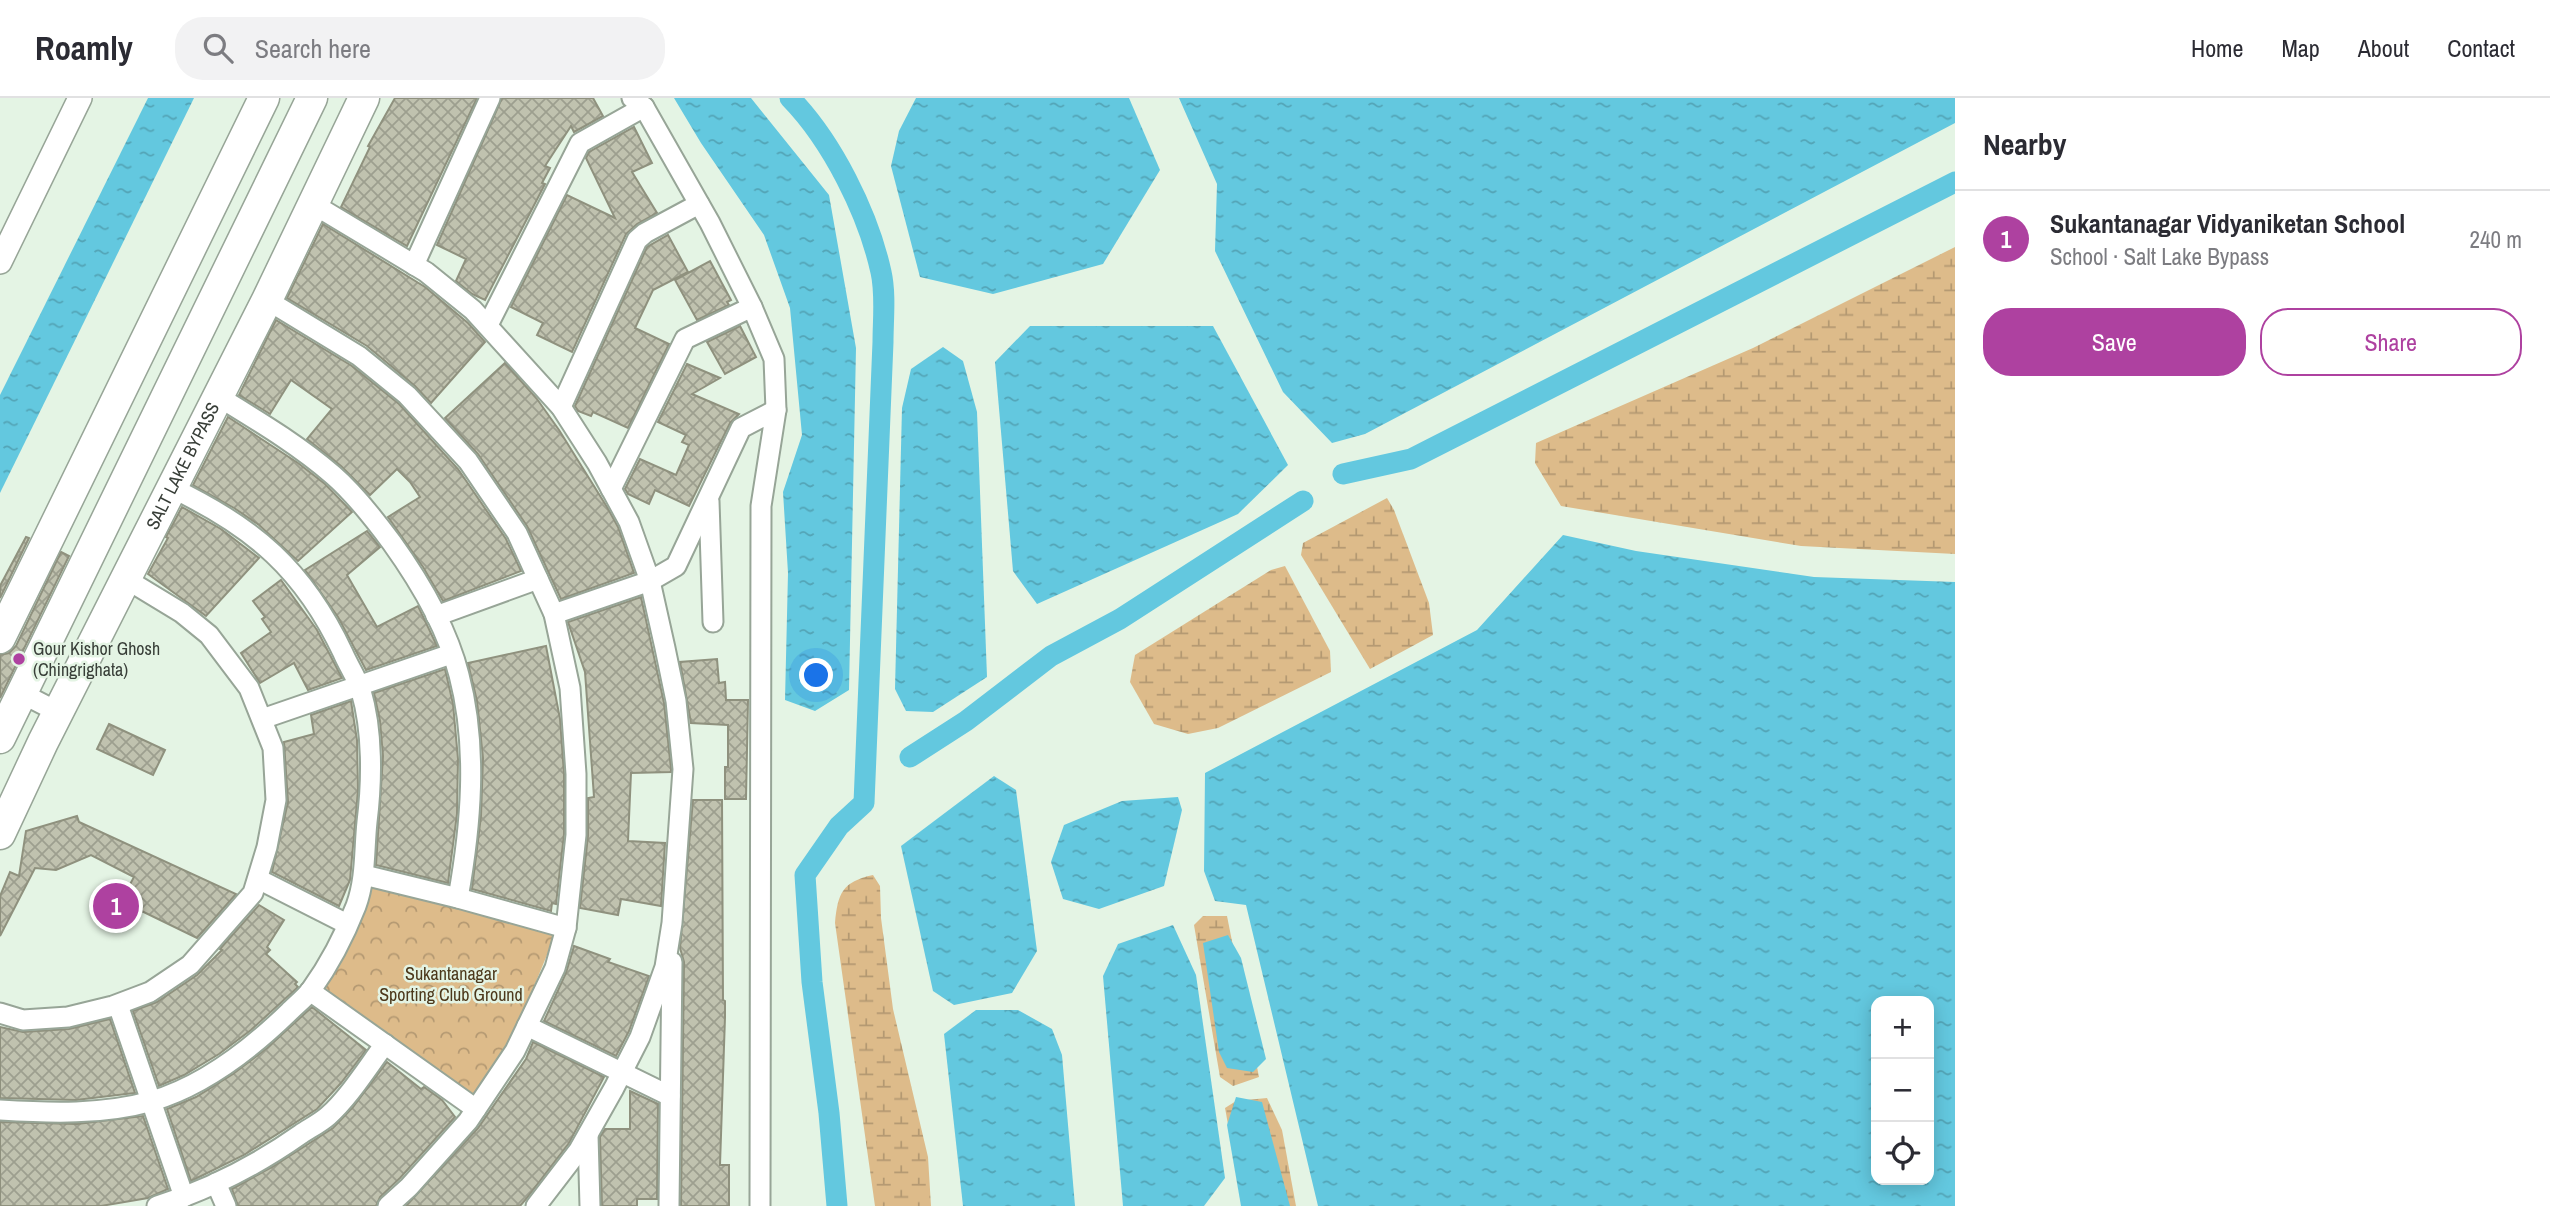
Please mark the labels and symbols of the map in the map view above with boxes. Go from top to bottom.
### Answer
street label: SALT LAKE BYPASS [140,398,225,534]
place label: Gour Kishor Ghosh (Chingrighata) [33,636,160,682]
marker: Gour Kishor Ghosh (Chingrighata) [11,651,27,667]
your location [799,658,833,692]
pin: 1 [93,880,139,932]
park label: Sukantanagar Sporting Club Ground [379,961,523,1007]

